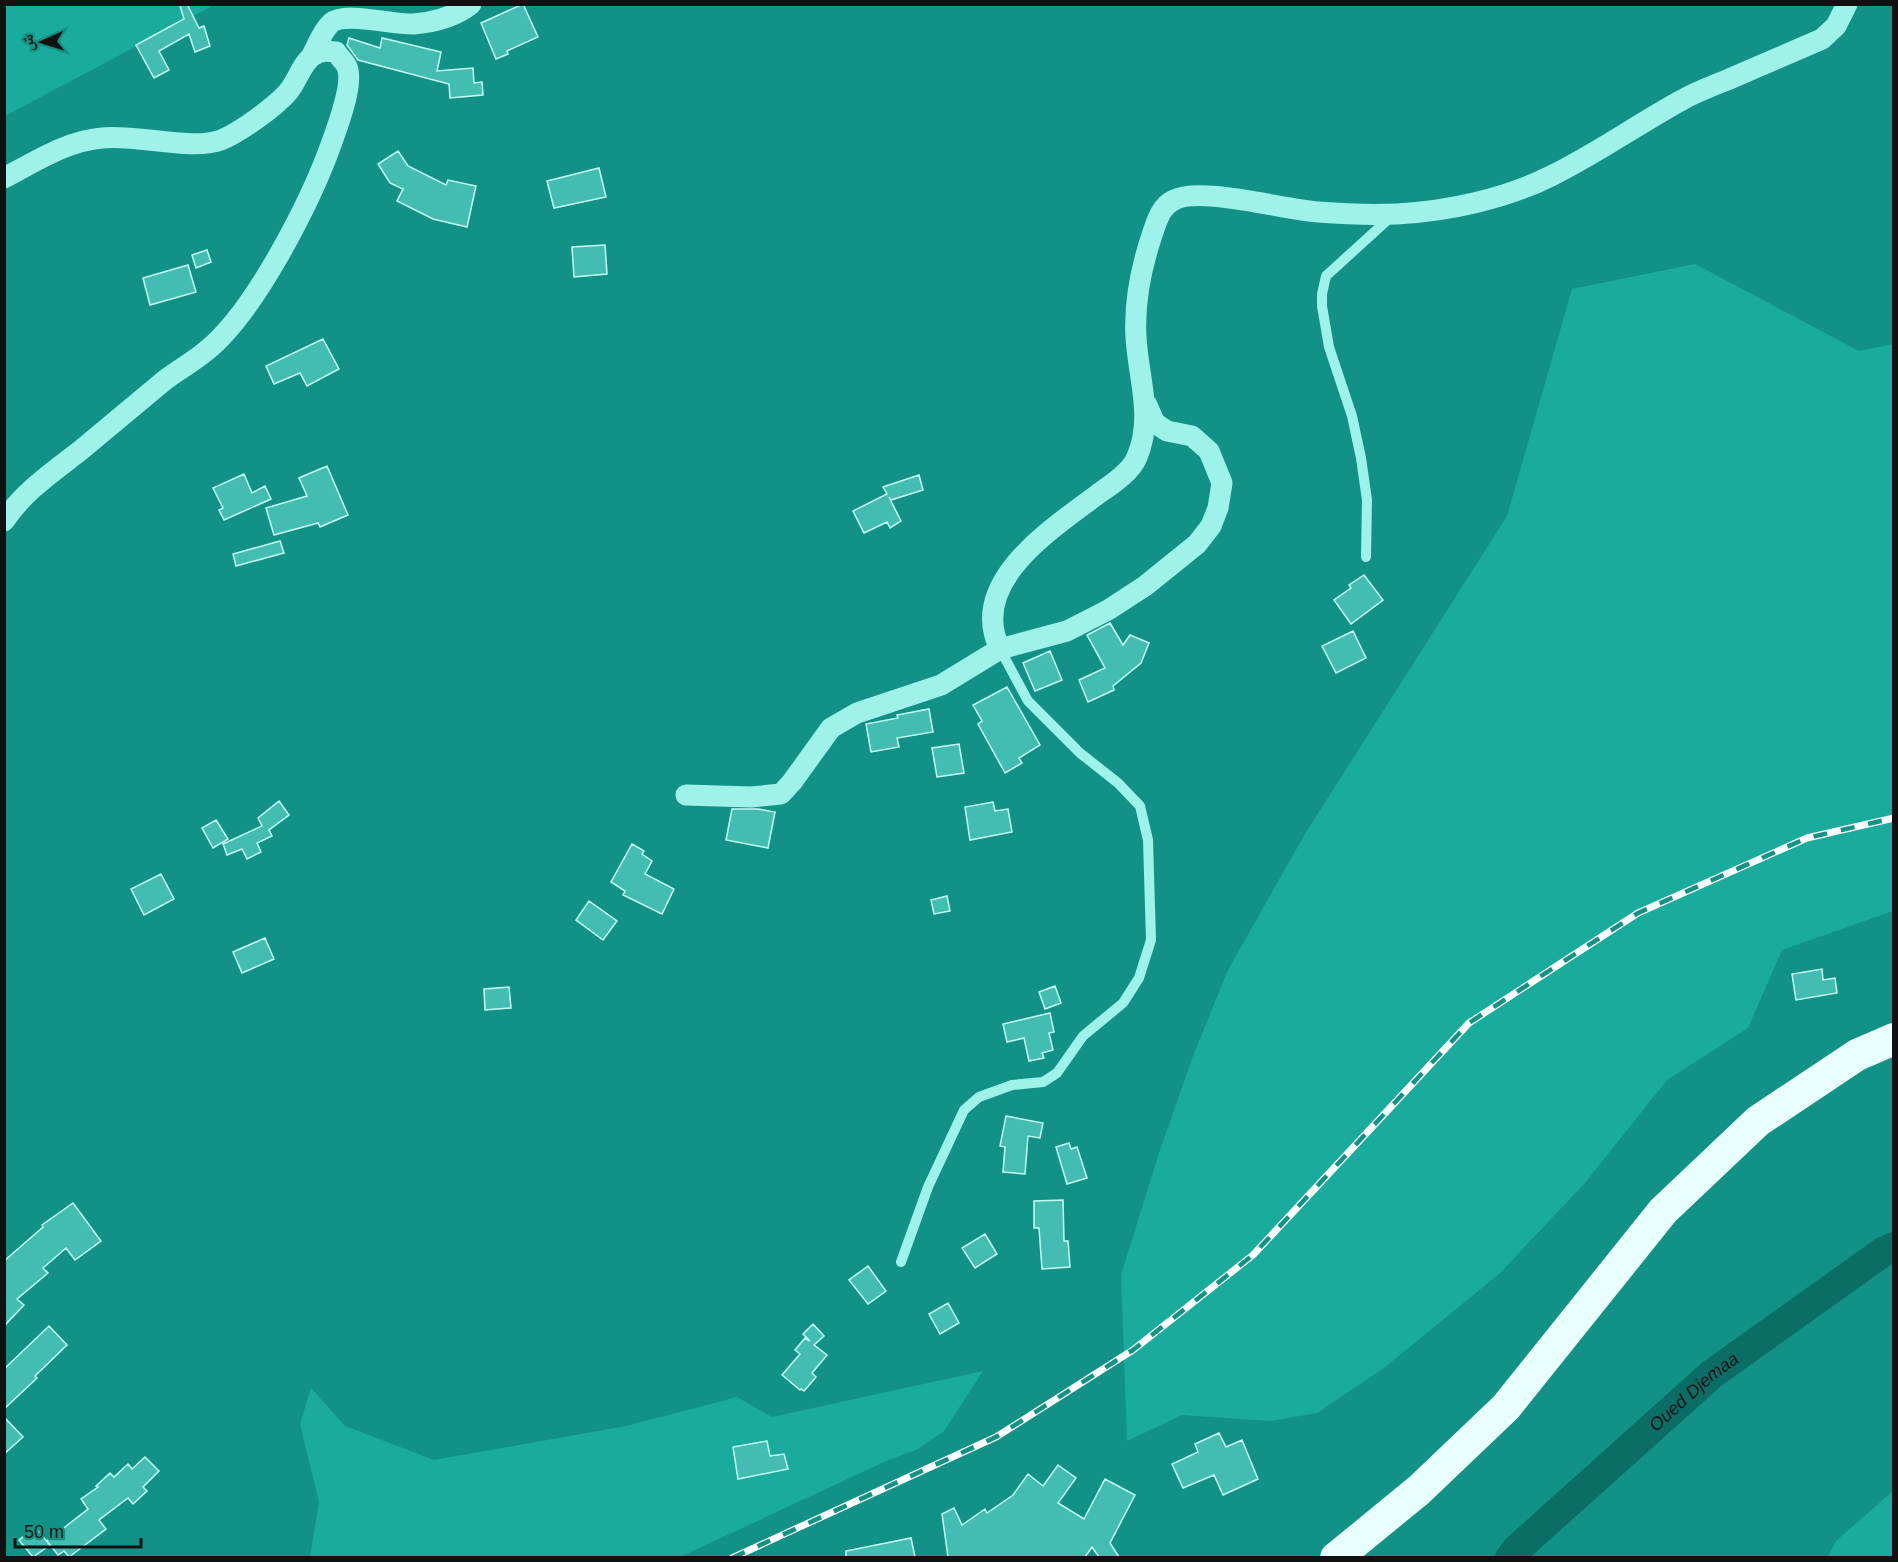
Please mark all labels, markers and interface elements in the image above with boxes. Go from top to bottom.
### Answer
north arrow [12,12,72,72]
text: ش [19,34,37,52]
water label: Oued Djemaa [1645,1348,1742,1436]
scale bar [15,1511,141,1549]
text: 50 m [24,1522,64,1542]

